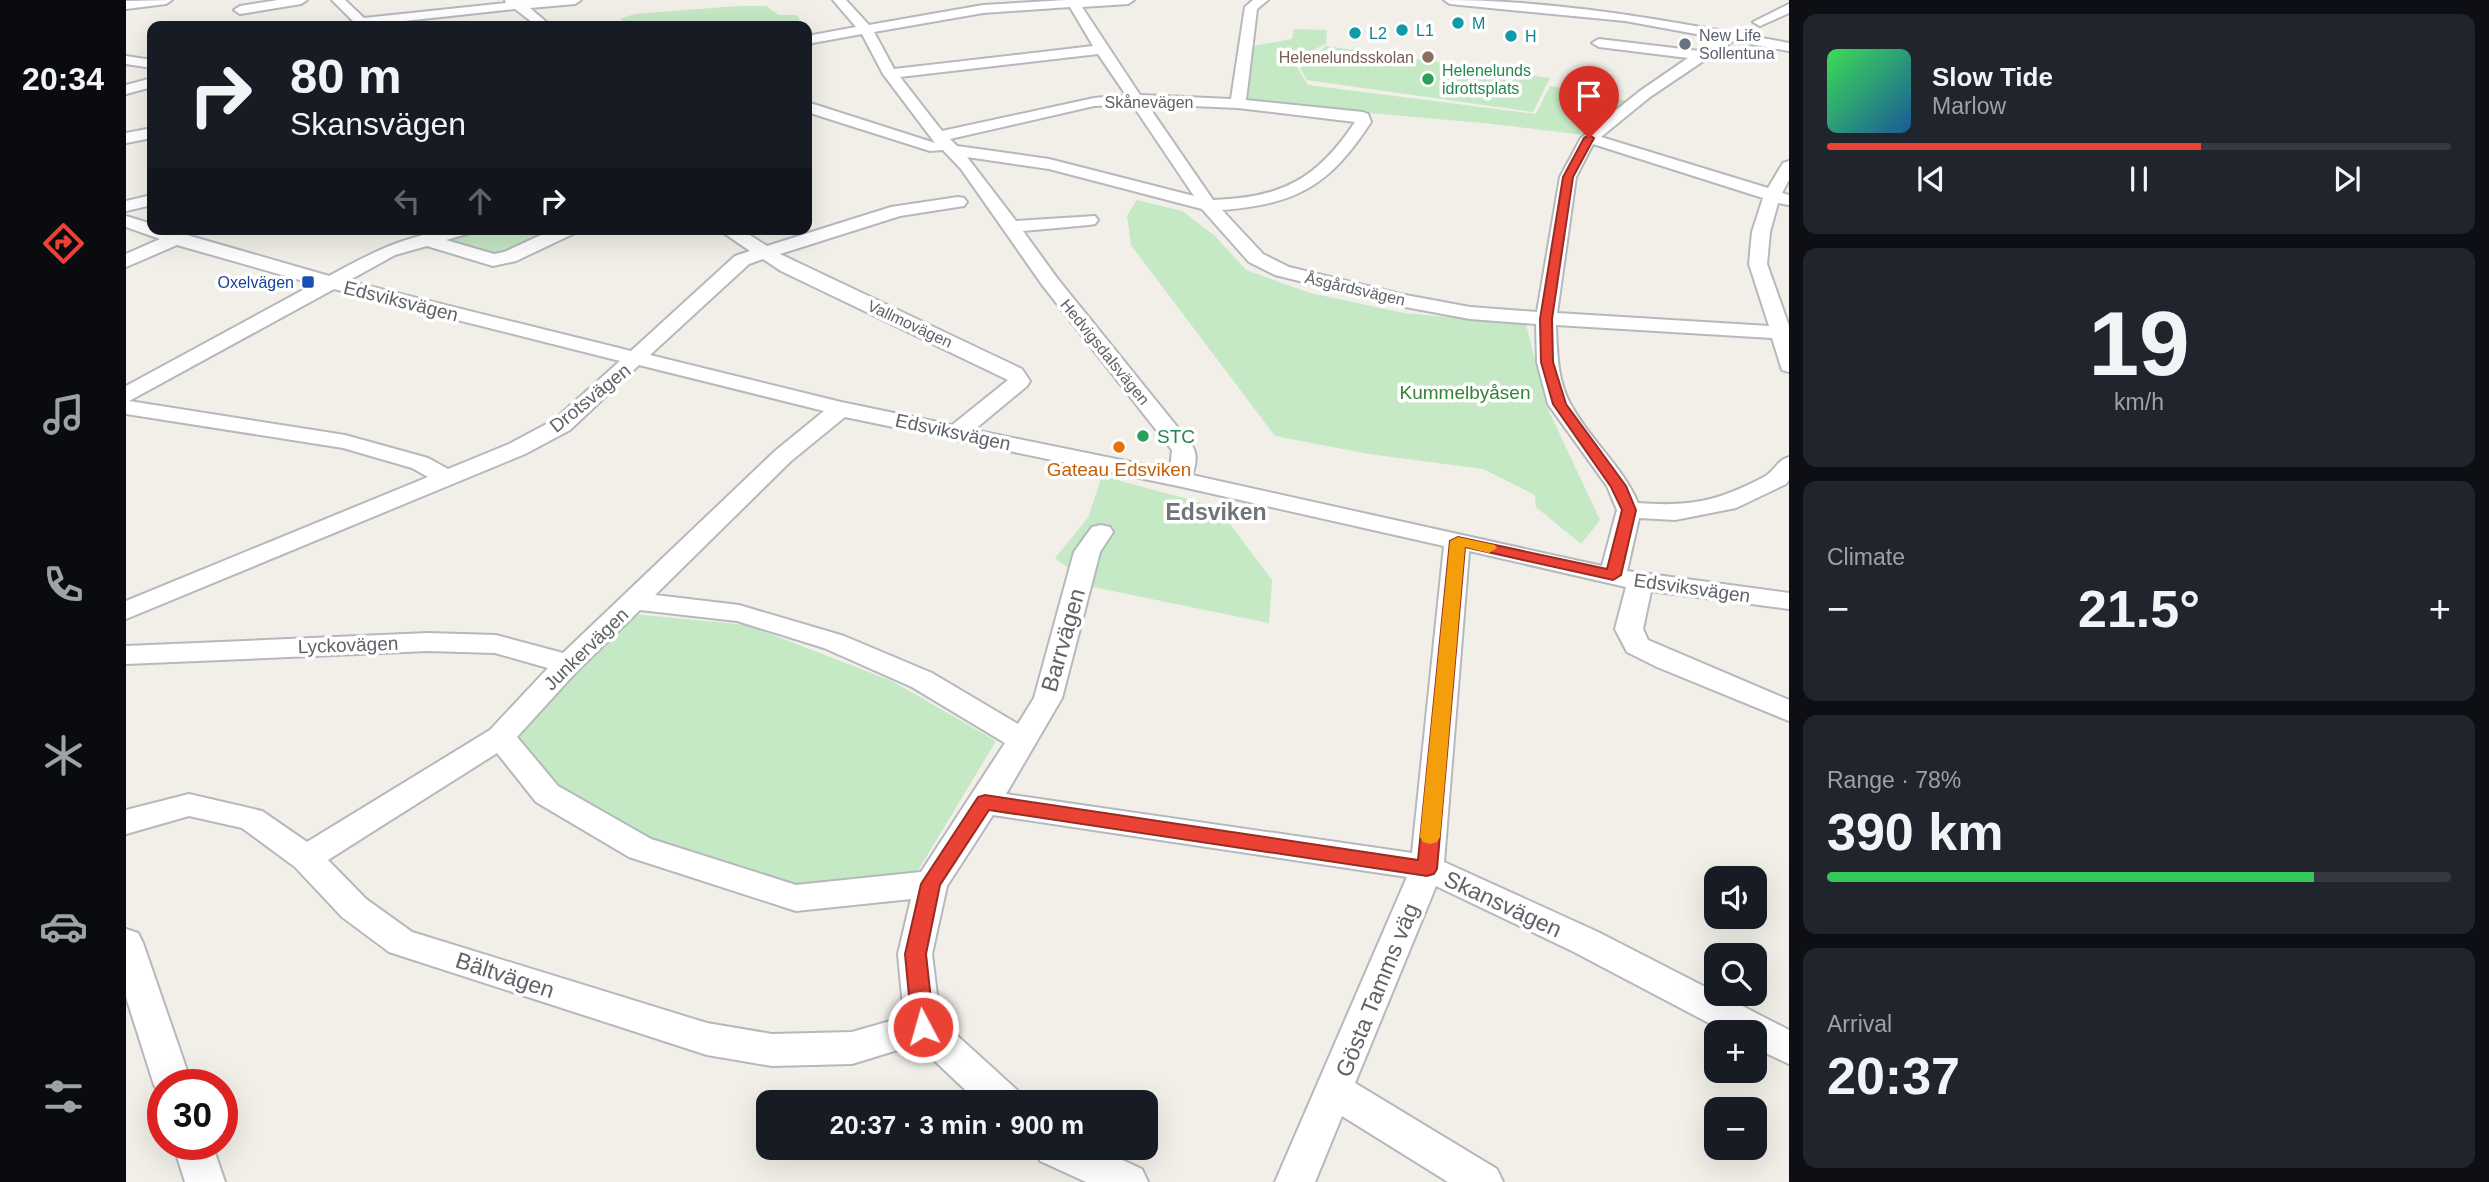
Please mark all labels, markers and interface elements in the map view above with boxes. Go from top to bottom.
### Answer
marker: M [1450,15,1466,31]
place label: M [1472,15,1485,32]
marker: L1 [1394,22,1410,38]
place label: L1 [1416,22,1434,39]
marker: L2 [1347,25,1363,41]
place label: L2 [1369,25,1387,42]
place label: New Life Sollentuna [1699,27,1775,62]
marker: H [1503,28,1519,44]
place label: H [1525,28,1537,45]
marker: New Life Sollentuna [1677,36,1693,52]
icon: right [175,49,266,140]
text: 80 m [290,49,402,103]
place label: Helenelundsskolan [1279,49,1414,66]
marker: Helenelundsskolan [1420,49,1436,65]
text: 20:34 [22,61,104,97]
place label: Helenelunds idrottsplats [1442,62,1531,97]
text: Slow Tide [1932,62,2053,92]
pin [1559,66,1619,138]
marker: Helenelunds idrottsplats [1420,71,1436,87]
icon: arrive [1570,77,1608,115]
text: Marlow [1932,93,2006,119]
street label: Skånevägen [1105,94,1193,111]
text: Skansvägen [290,106,466,142]
icon: previous [1912,160,1950,198]
icon: pause [2120,160,2158,198]
icon: next [2328,160,2366,198]
icon: left [388,182,426,220]
icon: ahead [461,182,499,220]
icon: right [534,182,572,220]
icon: directions [39,219,88,268]
street label: Åsgårdsvägen [1303,268,1407,309]
place label: Oxelvägen [218,274,294,291]
marker: Oxelvägen [300,274,316,290]
street label: Edsviksvägen [342,277,460,325]
text: 19 [2088,293,2190,394]
street label: Hedvigsdalsvägen [1057,296,1153,408]
street label: Vallmovägen [865,297,955,351]
street label: Drotsvägen [546,359,634,437]
park label: Kummelbyåsen [1400,382,1530,403]
text: km/h [2114,389,2164,415]
icon: music [39,390,88,439]
street label: Edsviksvägen [893,410,1013,454]
place label: STC [1157,426,1195,447]
marker: STC [1135,428,1151,444]
marker: Gateau Edsviken [1111,439,1127,455]
place label: Gateau Edsviken [1047,459,1191,480]
district label: Edsviken [1166,499,1267,525]
text: Climate [1827,544,1905,570]
icon: phone [39,560,88,609]
street label: Edsviksvägen [1632,569,1752,607]
text: 21.5° [2078,580,2200,638]
street label: Barrvägen [1036,585,1090,695]
text: − [1827,588,1849,630]
text: + [2429,588,2451,630]
street label: Junkervägen [540,604,632,694]
street label: Lyckovägen [297,633,399,657]
icon: climate [39,731,88,780]
text: Range · 78% [1827,767,1961,793]
text: 390 km [1827,803,2003,861]
street label: Skansvägen [1440,865,1566,943]
map controls [1704,866,1767,1160]
button: sound [1704,866,1767,929]
street label: Gösta Tamms väg [1330,899,1424,1081]
icon: car [39,902,88,951]
button: search [1704,943,1767,1006]
street label: Bältvägen [452,947,558,1003]
position arrow [886,990,960,1064]
text: Arrival [1827,1011,1892,1037]
button: + [1704,1020,1767,1083]
text: 20:37 [1827,1047,1960,1105]
speed limit sign: 30 [147,1069,238,1160]
icon: filters [39,1072,88,1121]
button: − [1704,1097,1767,1160]
text: 20:37 · 3 min · 900 m [830,1110,1084,1140]

